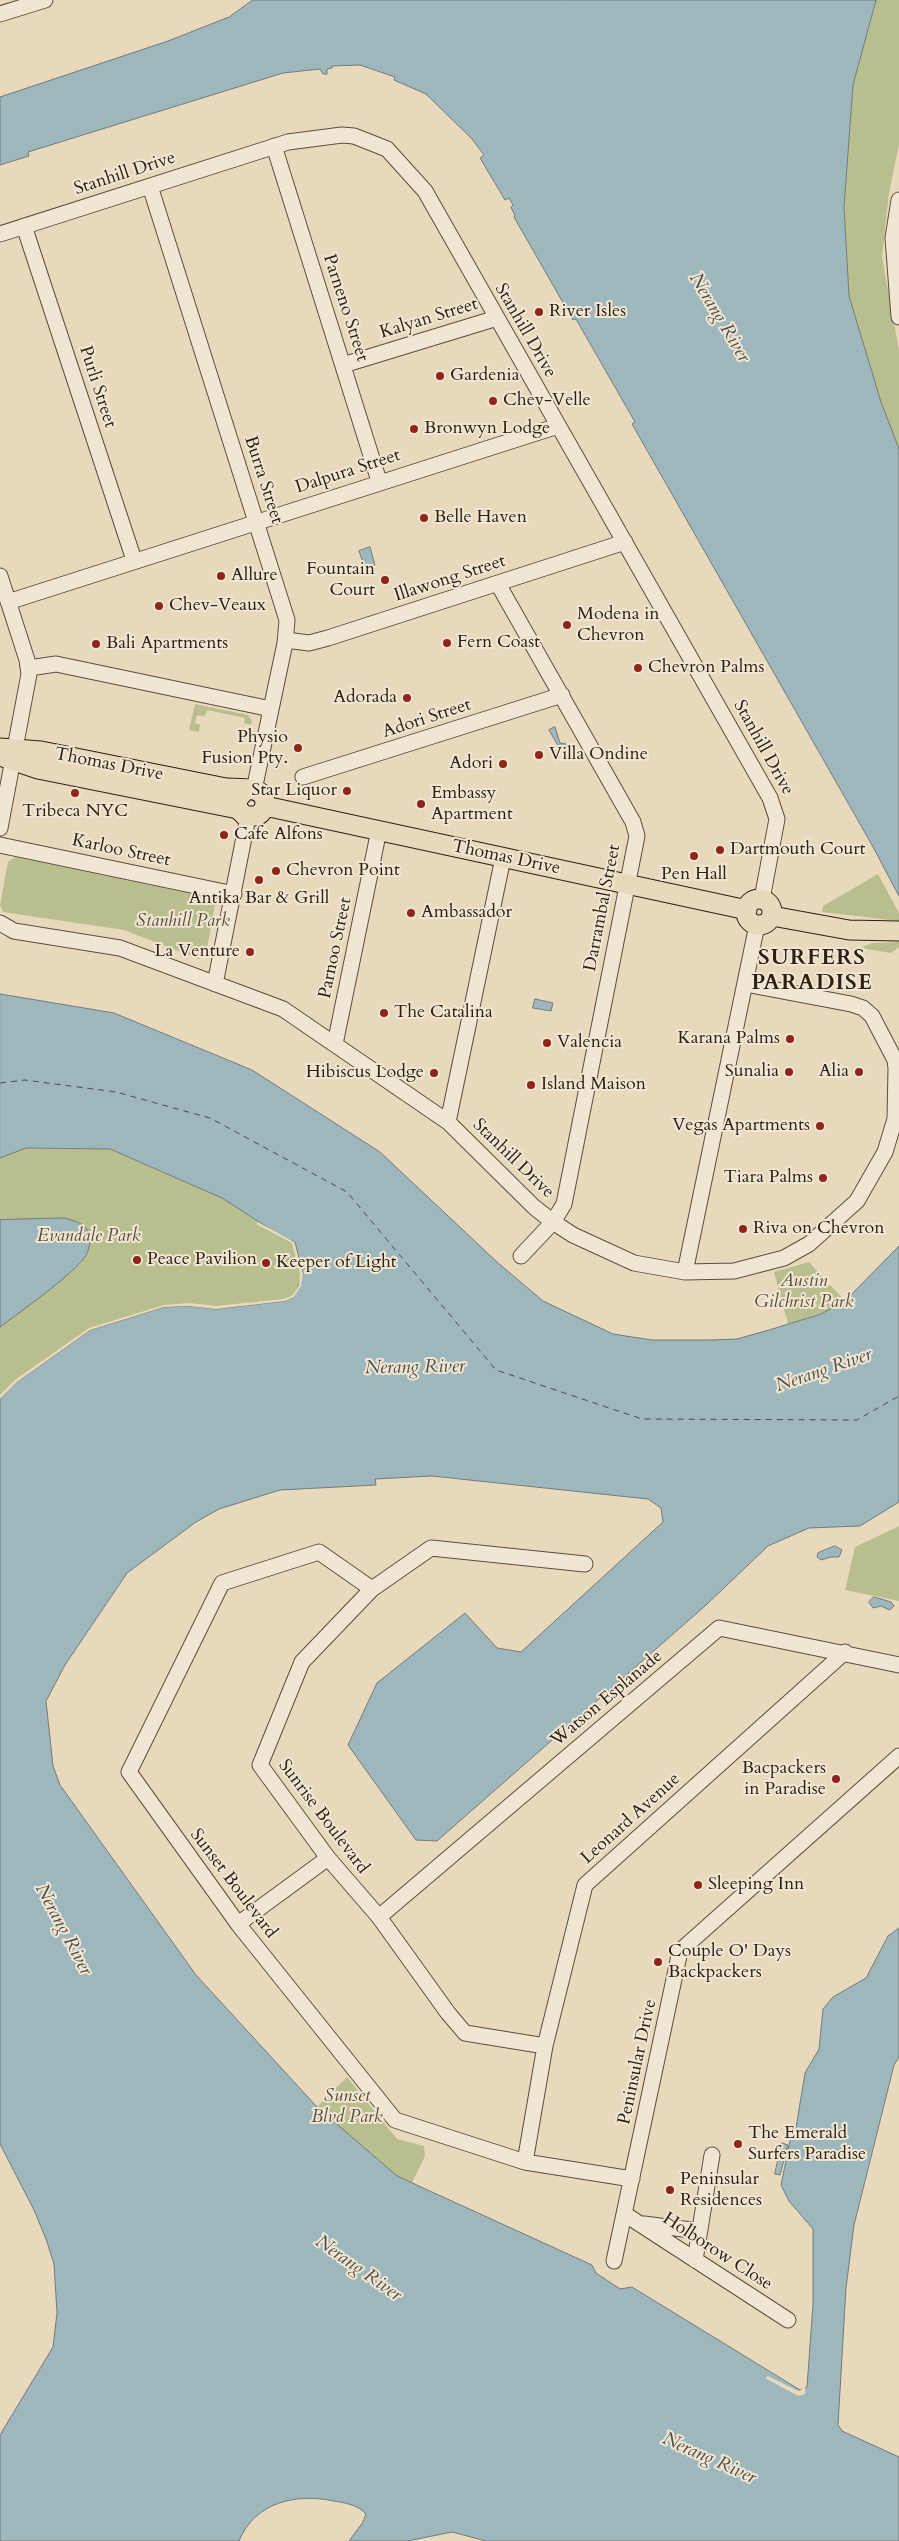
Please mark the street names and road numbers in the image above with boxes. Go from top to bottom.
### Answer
street label: Stanhill Drive [72,147,178,201]
street label: Parneno Street [318,252,372,364]
street label: Stanhill Drive [489,280,561,382]
street label: Kalyan Street [377,294,481,344]
street label: Purli Street [74,343,120,431]
street label: Burra Street [239,433,287,527]
street label: Dalpura Street [293,445,403,499]
street label: Illawong Street [392,551,508,607]
street label: Adori Street [380,695,474,743]
street label: Stanhill Drive [728,697,798,799]
street label: Thomas Drive [53,744,165,786]
street label: Karloo Street [70,830,172,872]
street label: Thomas Drive [450,836,562,880]
street label: Darrambal Street [580,843,626,973]
street label: Parnoo Street [315,895,357,1001]
street label: Stanhill Drive [468,1115,558,1203]
street label: Watson Esplanade [547,1646,667,1752]
street label: Sunrise Boulevard [273,1756,373,1878]
street label: Leonard Avenue [577,1769,685,1869]
street label: Sunset Boulevard [185,1825,281,1943]
street label: Peninsular Drive [614,1997,662,2127]
street label: Holborow Close [658,2208,776,2296]

